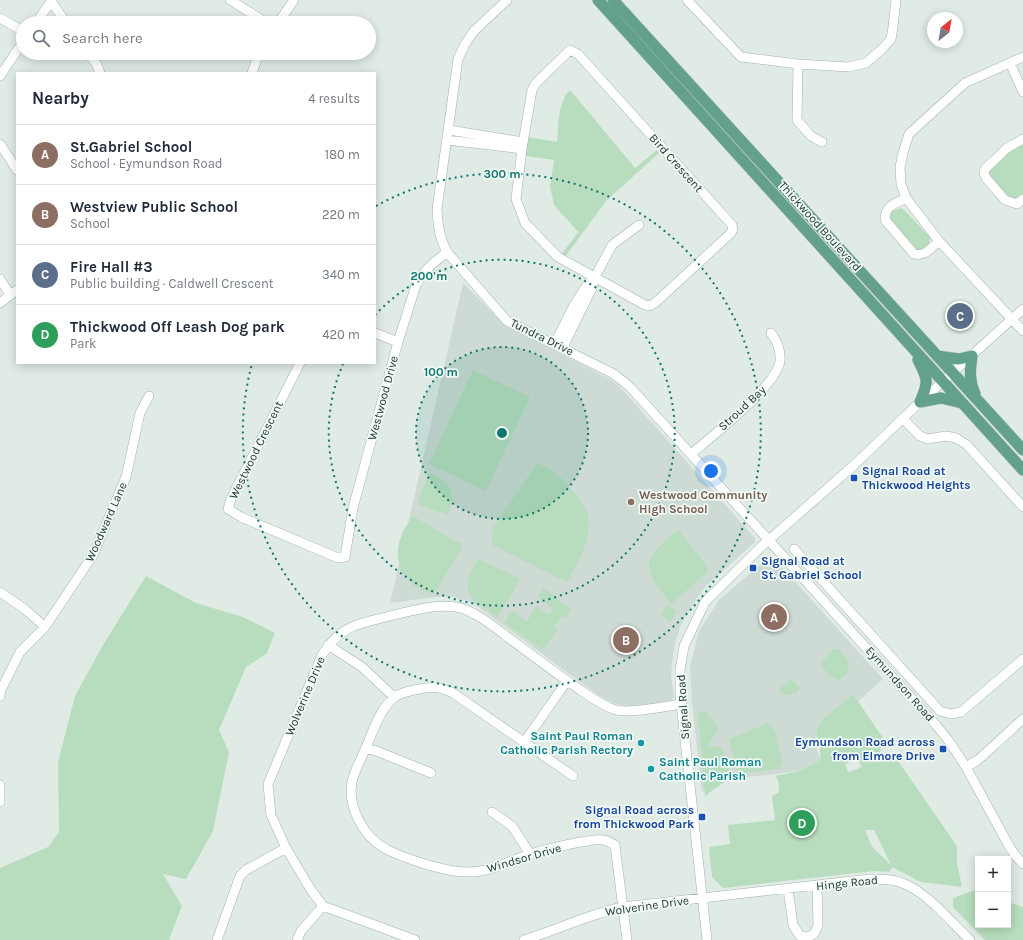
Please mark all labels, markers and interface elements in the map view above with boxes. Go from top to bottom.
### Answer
north arrow [927,12,963,48]
search box [16,16,376,60]
icon: search [30,27,52,49]
text: Search here [62,29,143,47]
text: Nearby [32,88,89,108]
text: 4 results [308,91,360,106]
street label: Bird Crescent [646,131,706,195]
text: St.Gabriel School [70,138,192,156]
text: A [41,147,49,162]
text: 180 m [325,147,360,162]
text: School · Eymundson Road [70,156,223,171]
text: 300 m [483,167,521,181]
street label: Thickwood Boulevard [776,178,864,274]
text: Westview Public School [70,198,238,216]
text: B [41,207,49,222]
text: 220 m [322,207,360,222]
text: School [70,216,110,231]
text: Fire Hall #3 [70,258,153,276]
text: C [41,267,49,282]
text: 340 m [322,267,360,282]
text: 200 m [411,269,447,283]
text: Public building · Caldwell Crescent [70,276,274,291]
pin: C [947,301,973,331]
street label: Tundra Drive [508,316,576,358]
text: Thickwood Off Leash Dog park [70,318,285,336]
text: D [41,327,49,342]
text: 420 m [322,327,360,342]
text: Park [70,336,96,351]
street label: Westwood Drive [365,354,401,442]
text: 100 m [424,365,458,379]
street label: Stroud Bay [715,382,769,433]
street label: Westwood Crescent [226,398,286,501]
centre of rings [495,426,509,440]
your location [701,461,721,481]
place label: Signal Road at Thickwood Heights [862,464,971,492]
marker: Signal Road at Thickwood Heights [849,473,859,483]
street label: Woodward Lane [82,480,130,564]
place label: Westwood Community High School [639,488,767,516]
marker: Westwood Community High School [626,497,636,507]
place label: Signal Road at St. Gabriel School [761,554,862,582]
marker: Signal Road at St. Gabriel School [748,563,758,573]
pin: A [761,602,787,632]
pin: B [613,625,639,655]
street label: Eymundson Road [863,644,937,724]
street label: Wolverine Drive [282,654,328,738]
street label: Signal Road [674,674,692,740]
place label: Saint Paul Roman Catholic Parish Rectory [500,729,633,757]
place label: Eymundson Road across from Elmore Drive [795,735,935,763]
marker: Saint Paul Roman Catholic Parish Rectory [636,738,646,748]
marker: Eymundson Road across from Elmore Drive [938,744,948,754]
place label: Saint Paul Roman Catholic Parish [659,755,761,783]
marker: Saint Paul Roman Catholic Parish [646,764,656,774]
place label: Signal Road across from Thickwood Park [574,803,694,831]
pin: D [789,808,815,838]
marker: Signal Road across from Thickwood Park [697,812,707,822]
street label: Windsor Drive [485,841,563,875]
map controls [975,856,1011,928]
button: + [975,856,1011,892]
street label: Hinge Road [815,873,879,893]
button: − [975,892,1011,928]
street label: Wolverine Drive [604,893,690,919]

